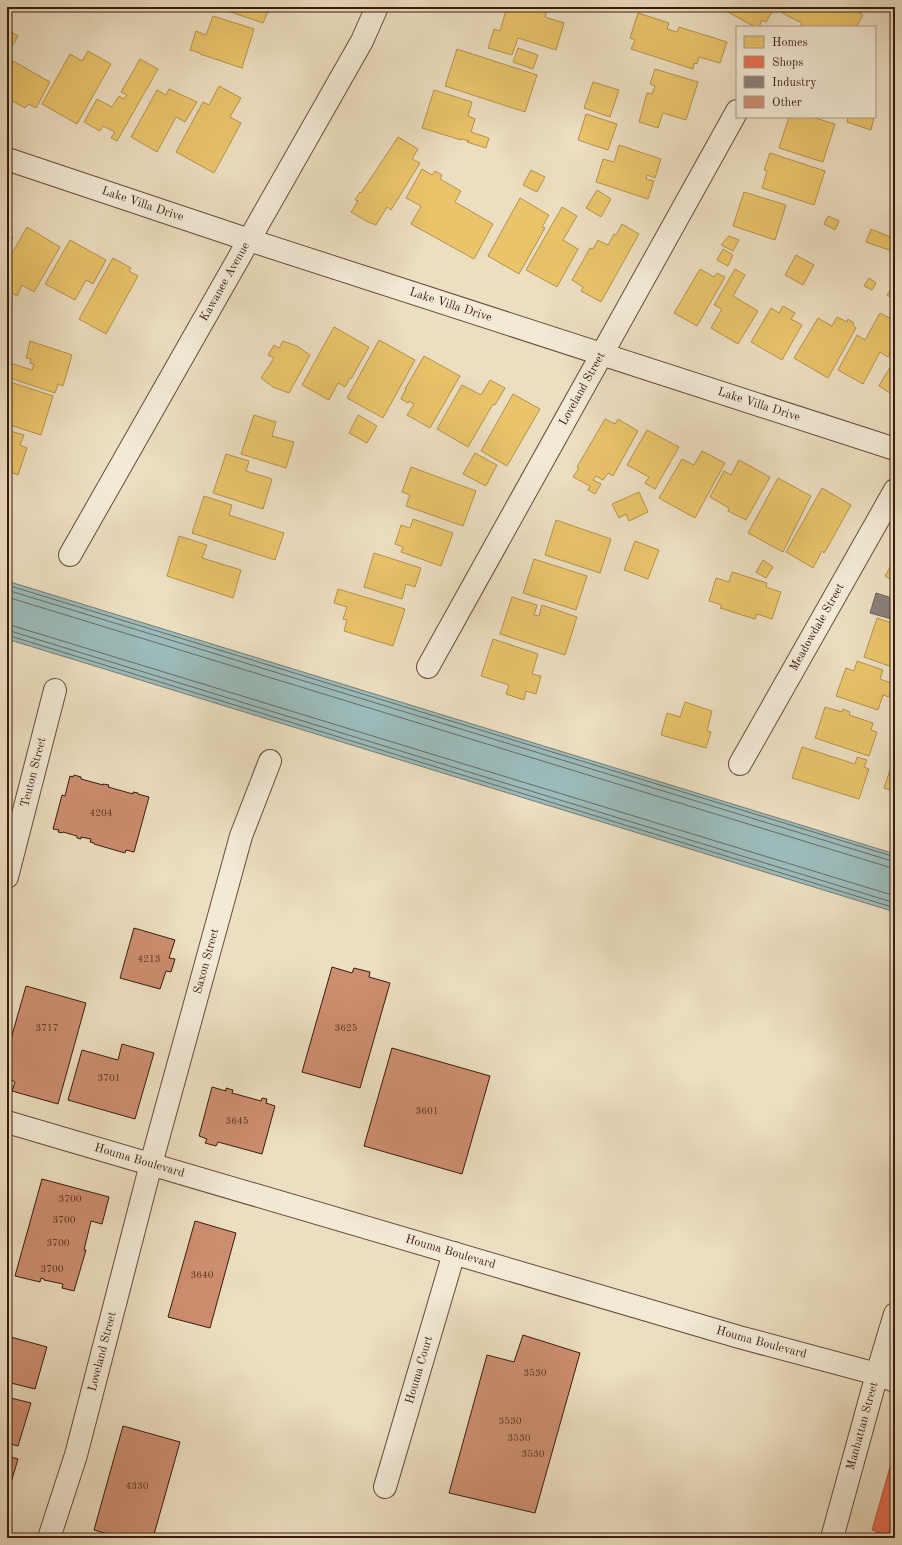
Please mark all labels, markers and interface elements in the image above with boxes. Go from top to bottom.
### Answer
legend [736,26,876,118]
text: Homes [772,37,808,49]
text: Shops [772,57,803,69]
text: Industry [772,77,817,89]
text: Other [772,97,802,109]
street label: Lake Villa Drive [100,185,186,224]
street label: Kawanee Avenue [198,240,252,324]
street label: Lake Villa Drive [408,286,494,324]
street label: Loveland Street [557,350,608,428]
street label: Lake Villa Drive [716,386,802,424]
street label: Meadowdale Street [788,582,847,673]
street label: Teuton Street [19,736,49,809]
house number: 4204 [89,808,113,818]
street label: Saxon Street [192,927,221,995]
house number: 4213 [137,954,161,964]
house number: 3717 [35,1023,59,1033]
house number: 3625 [334,1023,358,1033]
house number: 3701 [97,1073,121,1083]
house number: 3601 [415,1106,439,1116]
house number: 3645 [225,1116,249,1126]
street label: Houma Boulevard [93,1142,186,1180]
house number: 3700 [58,1194,82,1204]
house number: 3700 [52,1215,76,1225]
street label: Houma Boulevard [404,1233,497,1271]
house number: 3700 [46,1238,70,1248]
house number: 3700 [40,1264,64,1274]
house number: 3640 [190,1270,214,1280]
street label: Loveland Street [87,1310,119,1393]
street label: Houma Boulevard [715,1325,808,1361]
street label: Houma Court [404,1335,435,1405]
house number: 3530 [523,1368,547,1378]
street label: Manhattan Street [845,1381,881,1472]
house number: 3530 [498,1416,522,1426]
house number: 3530 [507,1433,531,1443]
house number: 3530 [521,1449,545,1459]
house number: 4330 [125,1481,149,1491]

